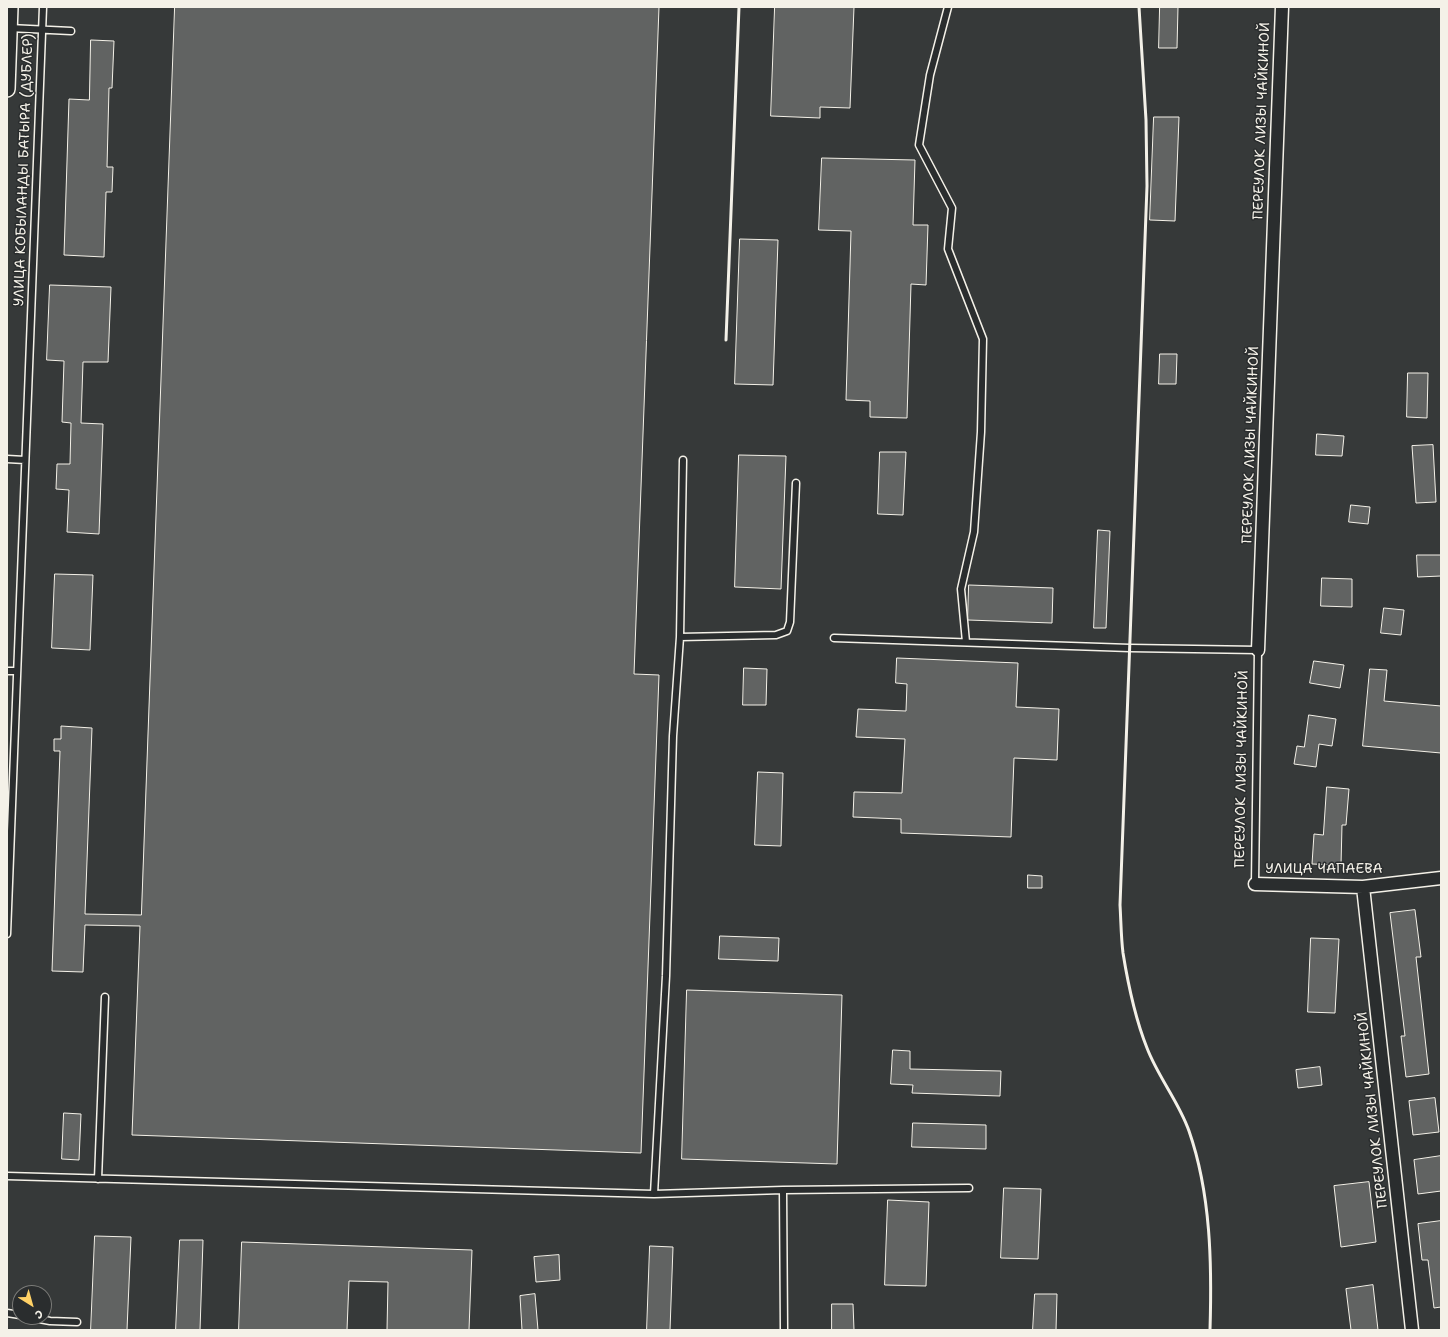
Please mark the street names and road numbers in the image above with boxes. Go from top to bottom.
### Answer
street label: ПЕРЕУЛОК ЛИЗЫ ЧАЙКИНОЙ [1250,22,1274,220]
street label: УЛИЦА КОБЫЛАНДЫ БАТЫРА (ДУБЛЕР) [11,33,37,307]
street label: ПЕРЕУЛОК ЛИЗЫ ЧАЙКИНОЙ [1239,346,1263,544]
street label: ПЕРЕУЛОК ЛИЗЫ ЧАЙКИНОЙ [1232,670,1252,868]
street label: УЛИЦА ЧАПАЕВА [1265,861,1383,877]
street label: ПЕРЕУЛОК ЛИЗЫ ЧАЙКИНОЙ [1354,1011,1392,1209]

